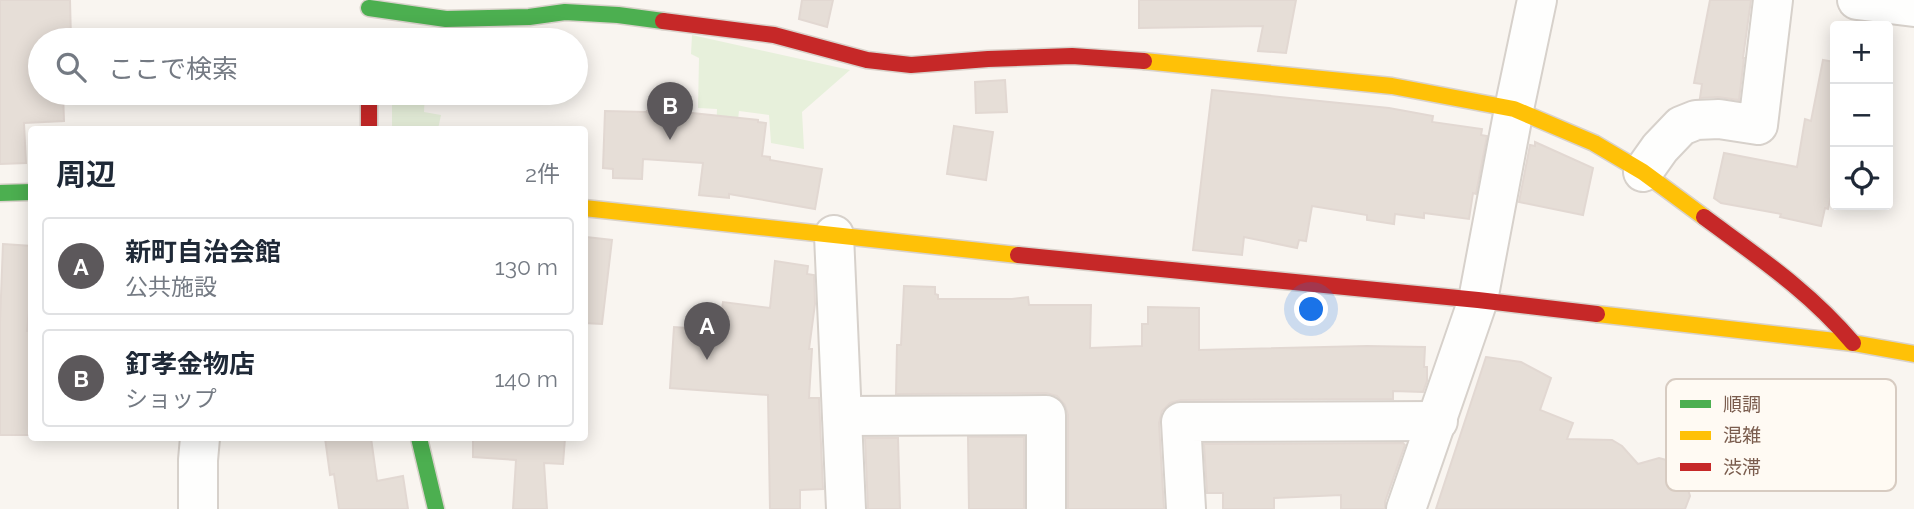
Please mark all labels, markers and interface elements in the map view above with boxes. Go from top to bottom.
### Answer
map controls [1830,21,1893,210]
button: + [1830,21,1893,84]
search box [28,28,588,105]
icon: search [52,48,90,86]
text: ここで検索 [108,54,238,84]
pin: B [647,82,693,140]
button: − [1830,84,1893,147]
button: locate [1830,147,1893,210]
text: 周辺 [56,157,116,192]
text: 2件 [525,160,560,187]
text: 新町自治会館 [125,237,281,267]
text: A [73,253,89,280]
text: 130 m [495,253,558,280]
text: 公共施設 [125,273,217,300]
your location [1294,292,1328,326]
pin: A [684,302,730,360]
text: 釘孝金物店 [125,349,255,379]
text: B [73,365,89,392]
text: 140 m [495,365,558,392]
legend [1666,379,1896,491]
text: ショップ [125,385,217,412]
text: 順調 [1723,393,1761,415]
text: 混雑 [1723,424,1761,446]
text: 渋滞 [1723,456,1761,478]

